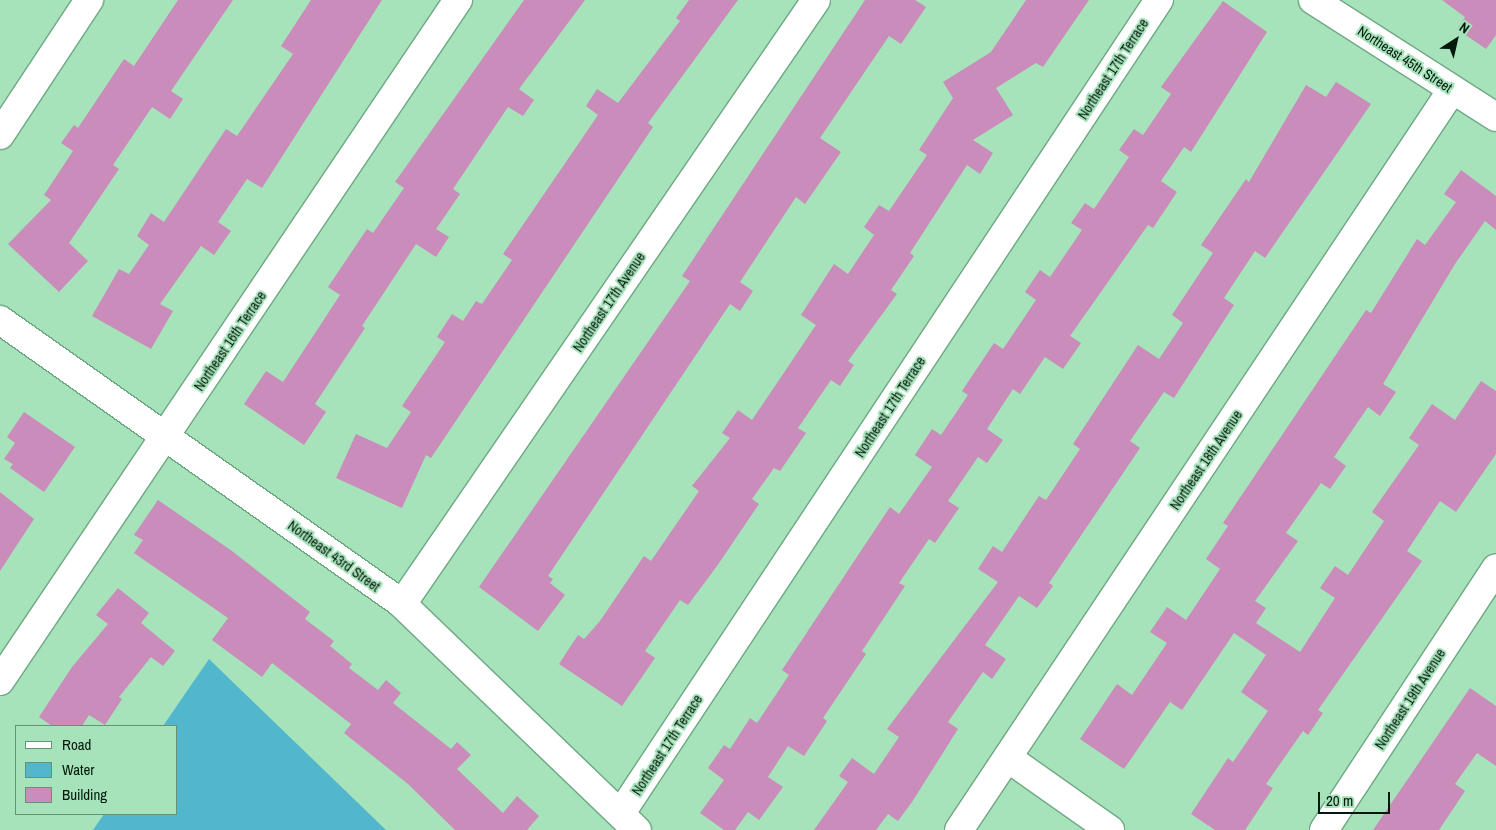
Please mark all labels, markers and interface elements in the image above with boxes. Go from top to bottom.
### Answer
street label: Northeast 17th Terrace [1074,15,1152,123]
north arrow [1431,15,1481,65]
text: N [1456,18,1473,37]
street label: Northeast 45th Street [1355,22,1455,96]
street label: Northeast 17th Avenue [569,249,649,355]
street label: Northeast 16th Terrace [190,288,270,394]
street label: Northeast 17th Terrace [851,353,929,461]
street label: Northeast 18th Avenue [1166,407,1246,513]
street label: Northeast 43rd Street [285,517,383,595]
street label: Northeast 19th Avenue [1371,645,1449,753]
street label: Northeast 17th Terrace [628,691,706,799]
legend [15,725,178,815]
text: Road [62,734,91,755]
text: Water [62,759,94,780]
scale bar [1321,782,1394,814]
text: Building [62,784,107,805]
text: 20 m [1326,790,1353,811]

